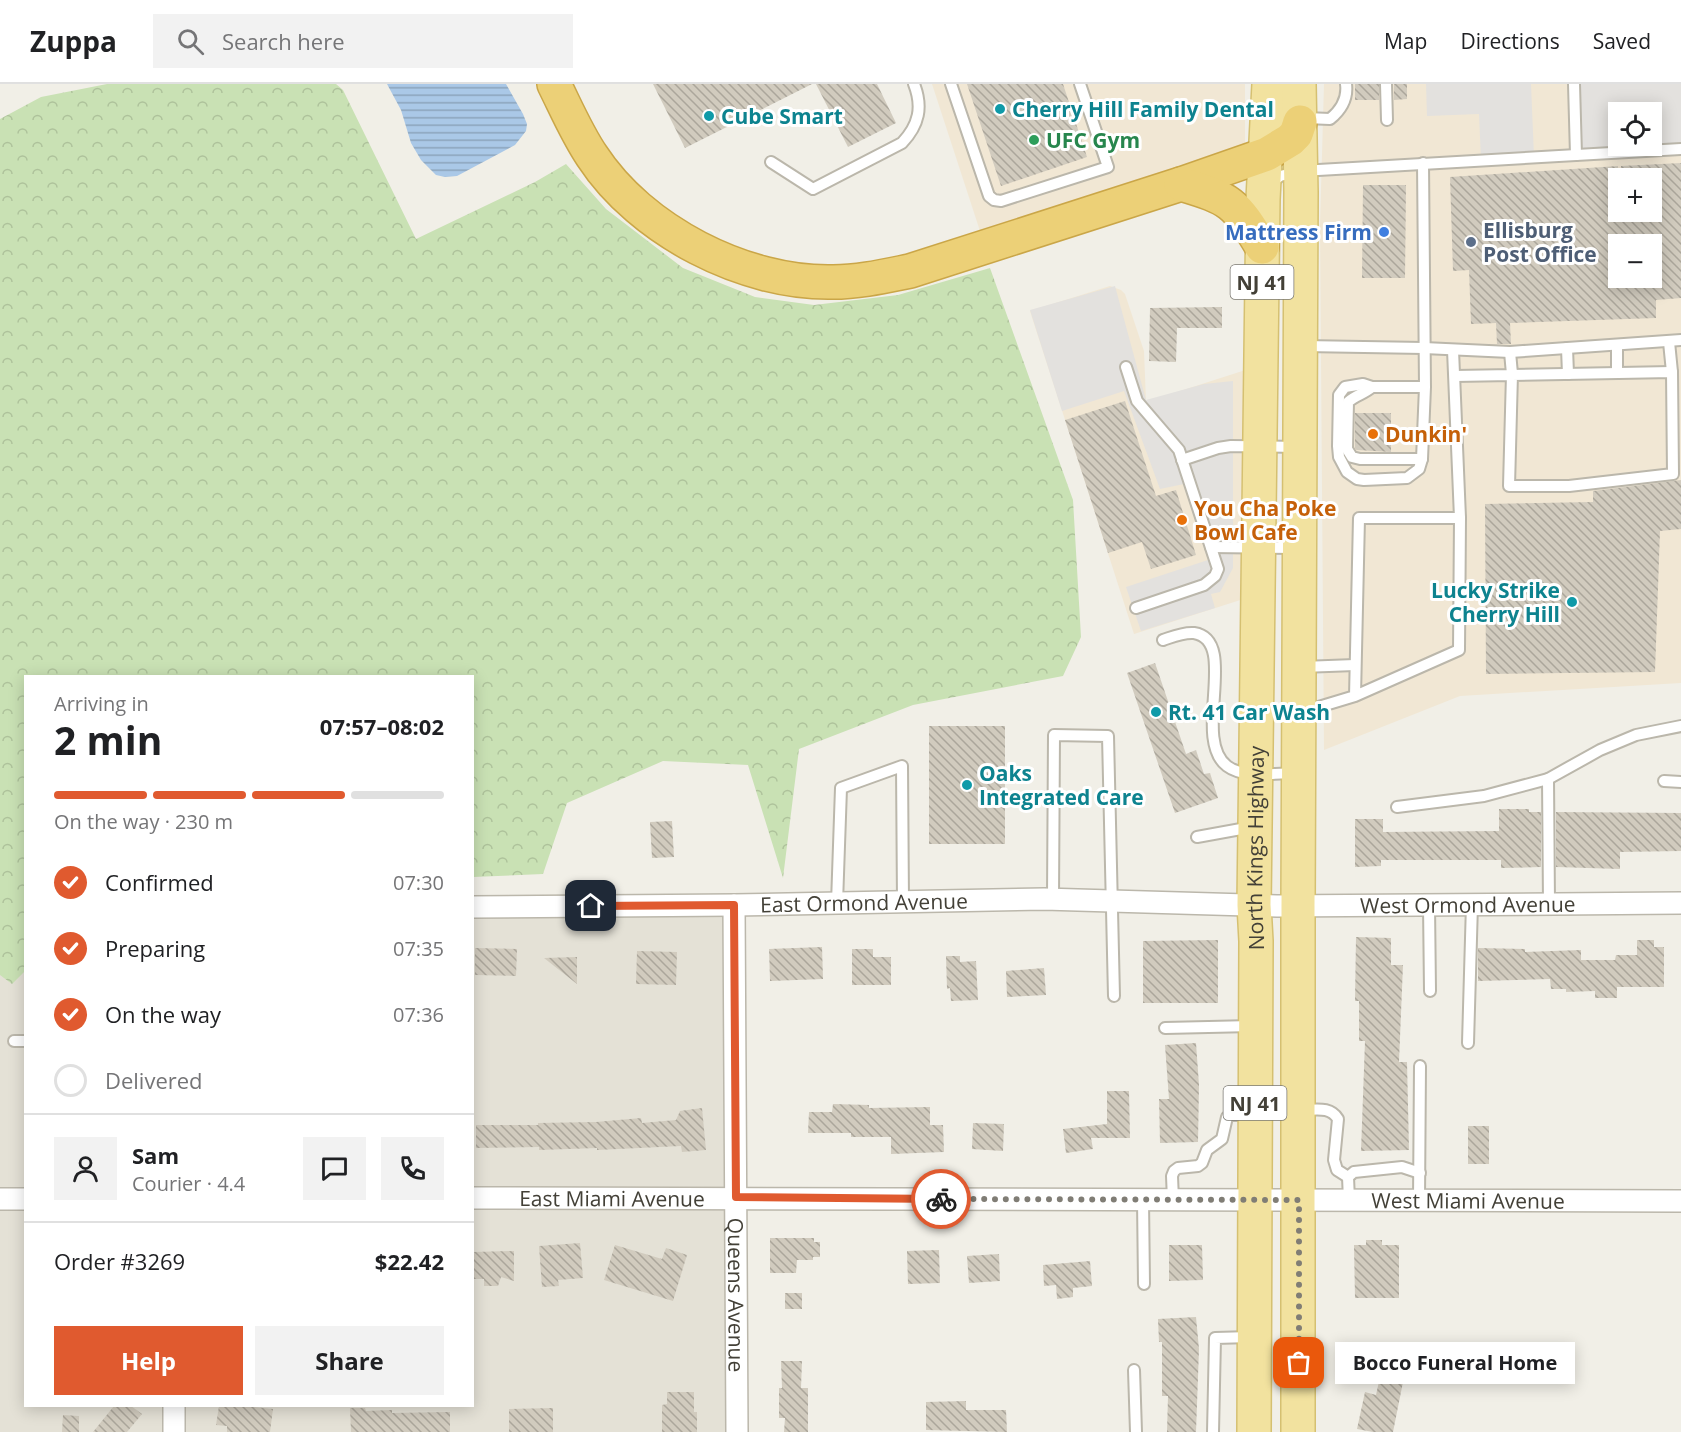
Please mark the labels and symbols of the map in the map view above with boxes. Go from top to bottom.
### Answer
place label: Cherry Hill Family Dental [1012,95,1274,123]
place label: Cube Smart [721,102,843,130]
marker: Cherry Hill Family Dental [993,102,1007,116]
marker: Cube Smart [702,109,716,123]
place label: UFC Gym [1046,126,1140,154]
marker: UFC Gym [1027,133,1041,147]
place label: Ellisburg Post Office [1483,216,1597,268]
place label: Mattress Firm [1225,218,1372,246]
marker: Mattress Firm [1377,225,1391,239]
marker: Ellisburg Post Office [1464,235,1478,249]
road number: NJ 41 [1230,265,1294,299]
place label: Dunkin' [1385,420,1467,448]
marker: Dunkin' [1366,427,1380,441]
place label: You Cha Poke Bowl Cafe [1194,494,1336,546]
marker: You Cha Poke Bowl Cafe [1175,513,1189,527]
place label: Lucky Strike Cherry Hill [1431,576,1560,628]
marker: Lucky Strike Cherry Hill [1565,595,1579,609]
place label: Rt. 41 Car Wash [1168,698,1330,726]
marker: Rt. 41 Car Wash [1149,705,1163,719]
street label: North Kings Highway [1240,745,1270,950]
place label: Oaks Integrated Care [979,759,1144,811]
marker: Oaks Integrated Care [960,778,974,792]
pin [565,880,616,931]
street label: East Ormond Avenue [760,886,968,918]
street label: West Ormond Avenue [1360,890,1576,919]
road number: NJ 41 [1224,1086,1286,1120]
courier [911,1169,971,1229]
street label: East Miami Avenue [519,1184,705,1213]
street label: West Miami Avenue [1371,1186,1565,1215]
street label: Queens Avenue [722,1218,751,1372]
pin [1273,1337,1324,1388]
callout: Bocco Funeral Home [1335,1342,1575,1384]

